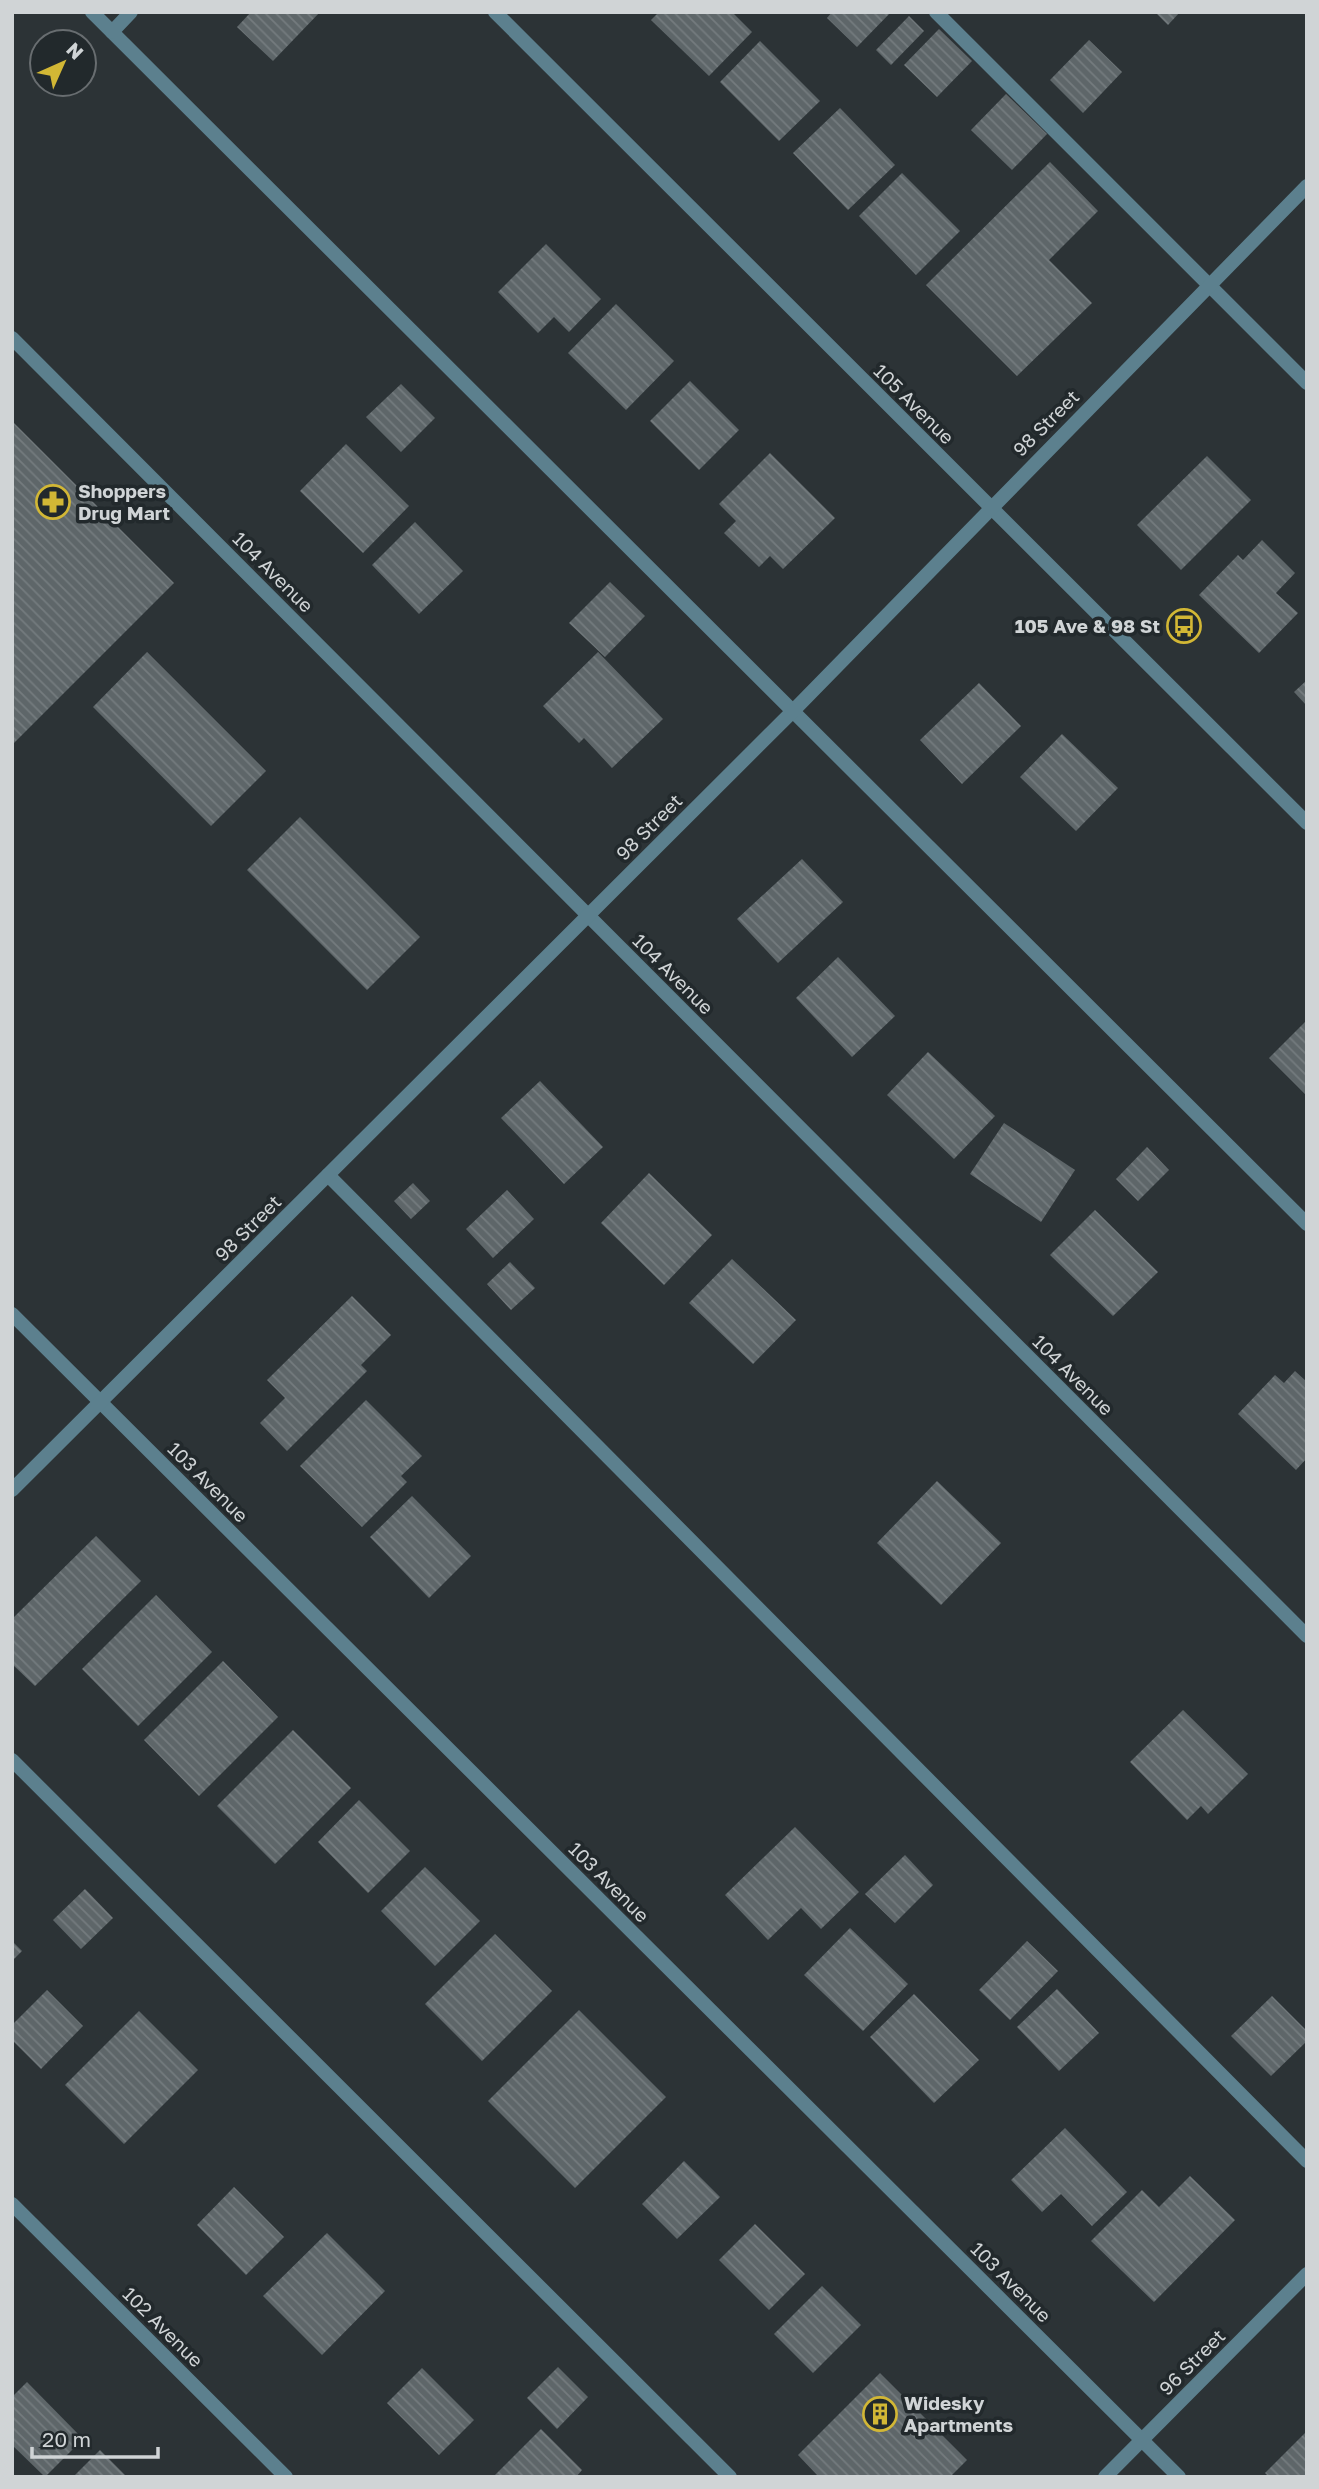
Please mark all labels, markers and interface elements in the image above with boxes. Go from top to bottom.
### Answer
north arrow [28,28,98,98]
text: N [62,37,89,64]
street label: 105 Avenue [870,359,959,448]
street label: 98 Street [1008,385,1084,461]
place label: Shoppers Drug Mart [78,479,170,524]
pharmacy icon: Shoppers Drug Mart [34,483,72,521]
street label: 104 Avenue [228,527,318,617]
bus stop icon: 105 Ave & 98 St [1165,607,1203,645]
place label: 105 Ave & 98 St [1015,614,1160,637]
street label: 98 Street [611,789,687,865]
street label: 104 Avenue [628,929,718,1019]
street label: 98 Street [210,1190,286,1266]
street label: 104 Avenue [1028,1330,1118,1420]
street label: 103 Avenue [163,1437,253,1527]
street label: 103 Avenue [564,1837,654,1927]
street label: 103 Avenue [966,2237,1056,2327]
street label: 102 Avenue [119,2282,208,2371]
street label: 96 Street [1154,2324,1229,2399]
place label: Widesky Apartments [904,2391,1014,2436]
building icon: Widesky Apartments [861,2395,899,2433]
scale bar [32,2416,158,2460]
text: 20 m [42,2426,91,2452]

